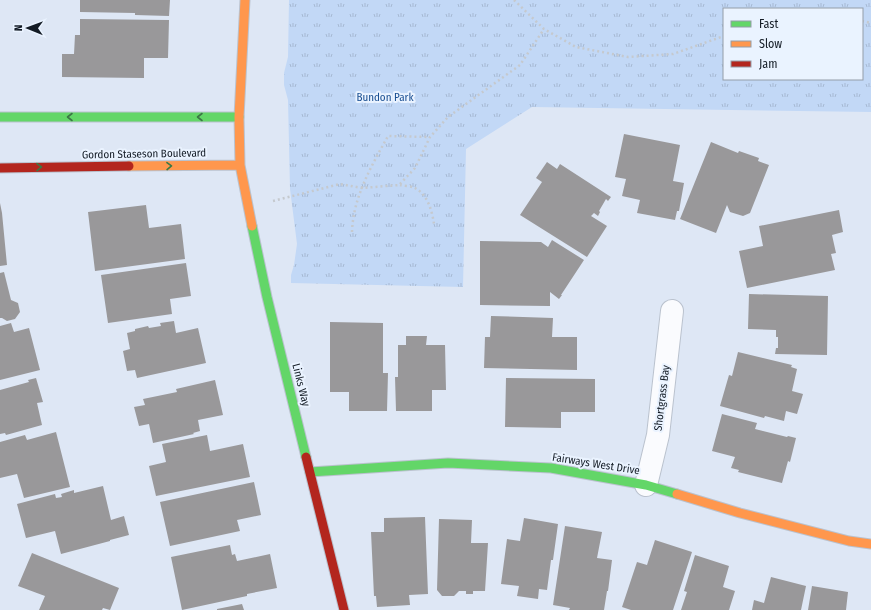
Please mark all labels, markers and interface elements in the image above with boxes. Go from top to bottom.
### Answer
north arrow [8,8,48,48]
legend [723,8,863,80]
text: Fast [759,17,778,31]
text: N [12,24,25,31]
text: Slow [759,37,782,51]
text: Jam [759,57,777,71]
park label: Bundon Park [356,91,414,104]
one-way arrow [67,113,73,121]
one-way arrow [197,113,203,121]
street label: Gordon Staseson Boulevard [82,146,206,162]
one-way arrow [166,162,172,170]
one-way arrow [36,163,42,171]
street label: Links Way [289,362,313,408]
street label: Shortgrass Bay [652,364,673,432]
street label: Fairways West Drive [551,451,641,477]

